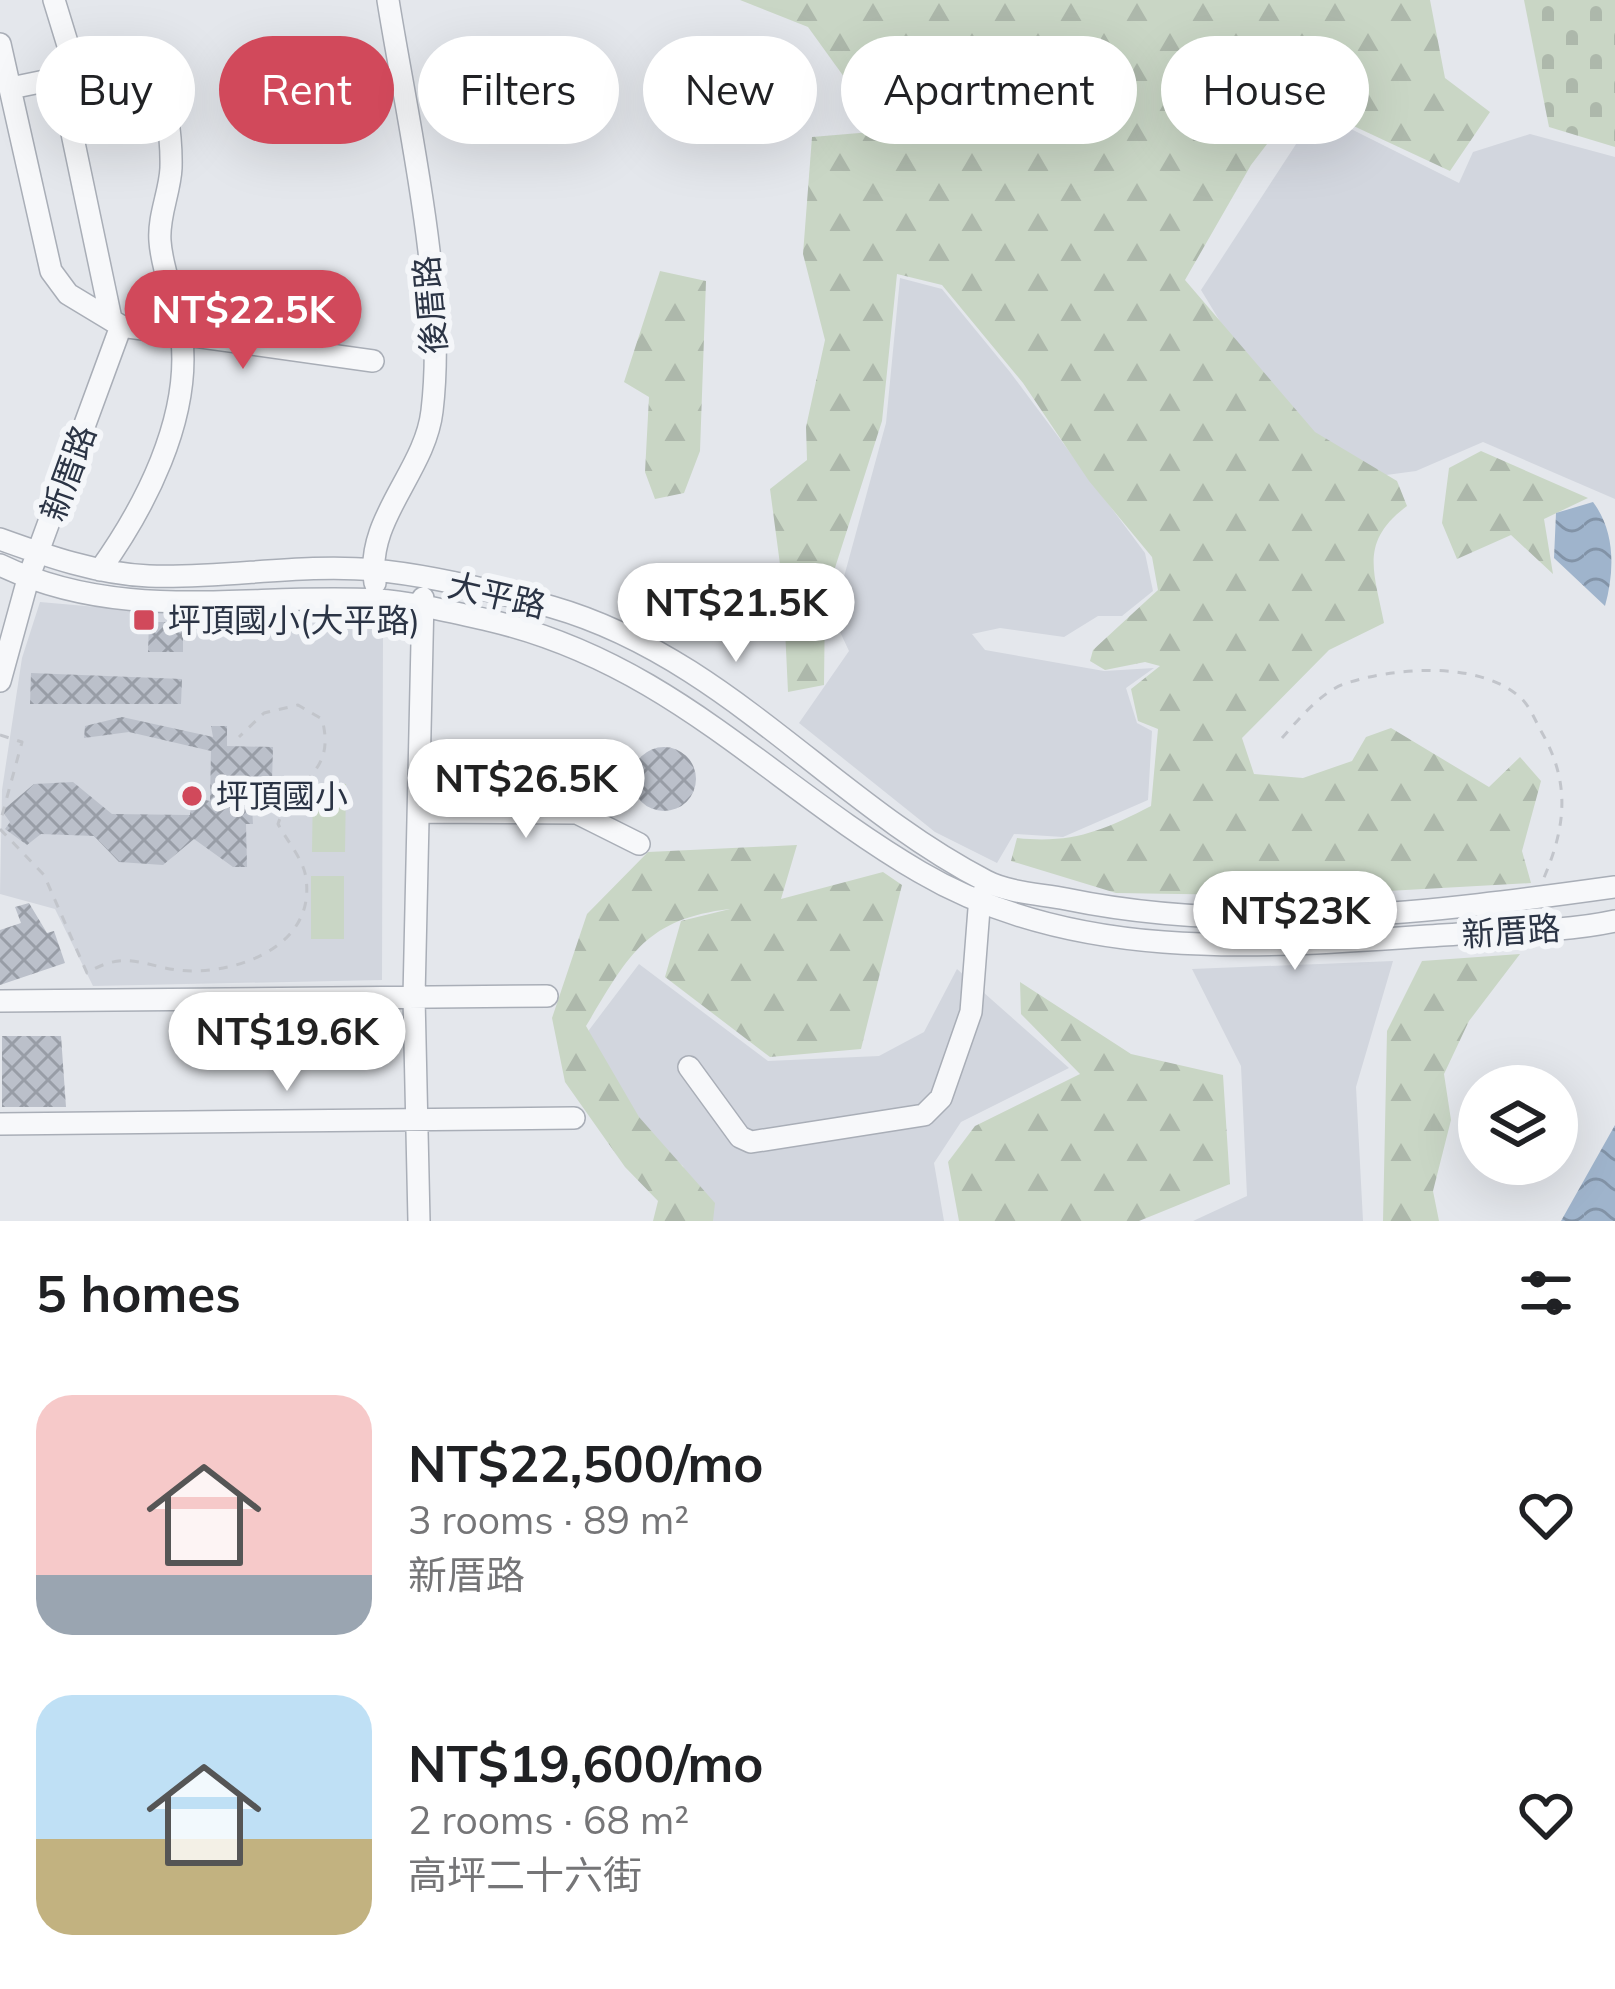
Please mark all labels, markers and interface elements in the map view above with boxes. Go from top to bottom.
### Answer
chip: Buy [36,36,195,144]
chip: Rent [219,36,394,144]
chip: Filters [418,36,619,144]
chip: New [643,36,817,144]
chip: Apartment [841,36,1137,144]
chip: House [1161,36,1369,144]
street label: 後厝路 [405,254,454,356]
pin: NT$22.5K [119,270,367,372]
text: NT$22.5K [152,284,334,333]
street label: 新厝路 [31,419,104,526]
street label: 大平路 [444,563,550,626]
pin: NT$21.5K [612,563,860,665]
text: NT$21.5K [645,577,827,626]
place label: 坪頂國小(大平路) [168,599,420,640]
marker: 坪頂國小(大平路) [131,607,157,633]
pin: NT$26.5K [402,739,650,841]
text: NT$26.5K [435,753,617,802]
place label: 坪頂國小 [216,775,348,816]
marker: 坪頂國小 [179,783,205,809]
pin: NT$23K [1197,871,1393,973]
text: NT$23K [1220,885,1370,934]
street label: 新厝路 [1460,907,1562,954]
pin: NT$19.6K [163,992,411,1094]
text: NT$19.6K [196,1006,378,1055]
map controls [1458,1065,1578,1185]
button: layers [1458,1065,1578,1185]
icon: filters [1513,1260,1579,1326]
text: 5 homes [36,1261,241,1325]
text: NT$22,500/mo [408,1431,763,1495]
icon: home [132,1443,276,1587]
icon: heart [1513,1482,1579,1548]
text: 3 rooms · 89 m² [408,1495,689,1544]
text: 新厝路 [408,1550,525,1599]
text: NT$19,600/mo [408,1731,763,1795]
icon: home [132,1743,276,1887]
icon: heart [1513,1782,1579,1848]
text: 2 rooms · 68 m² [408,1795,689,1844]
text: 高坪二十六街 [408,1850,642,1899]

